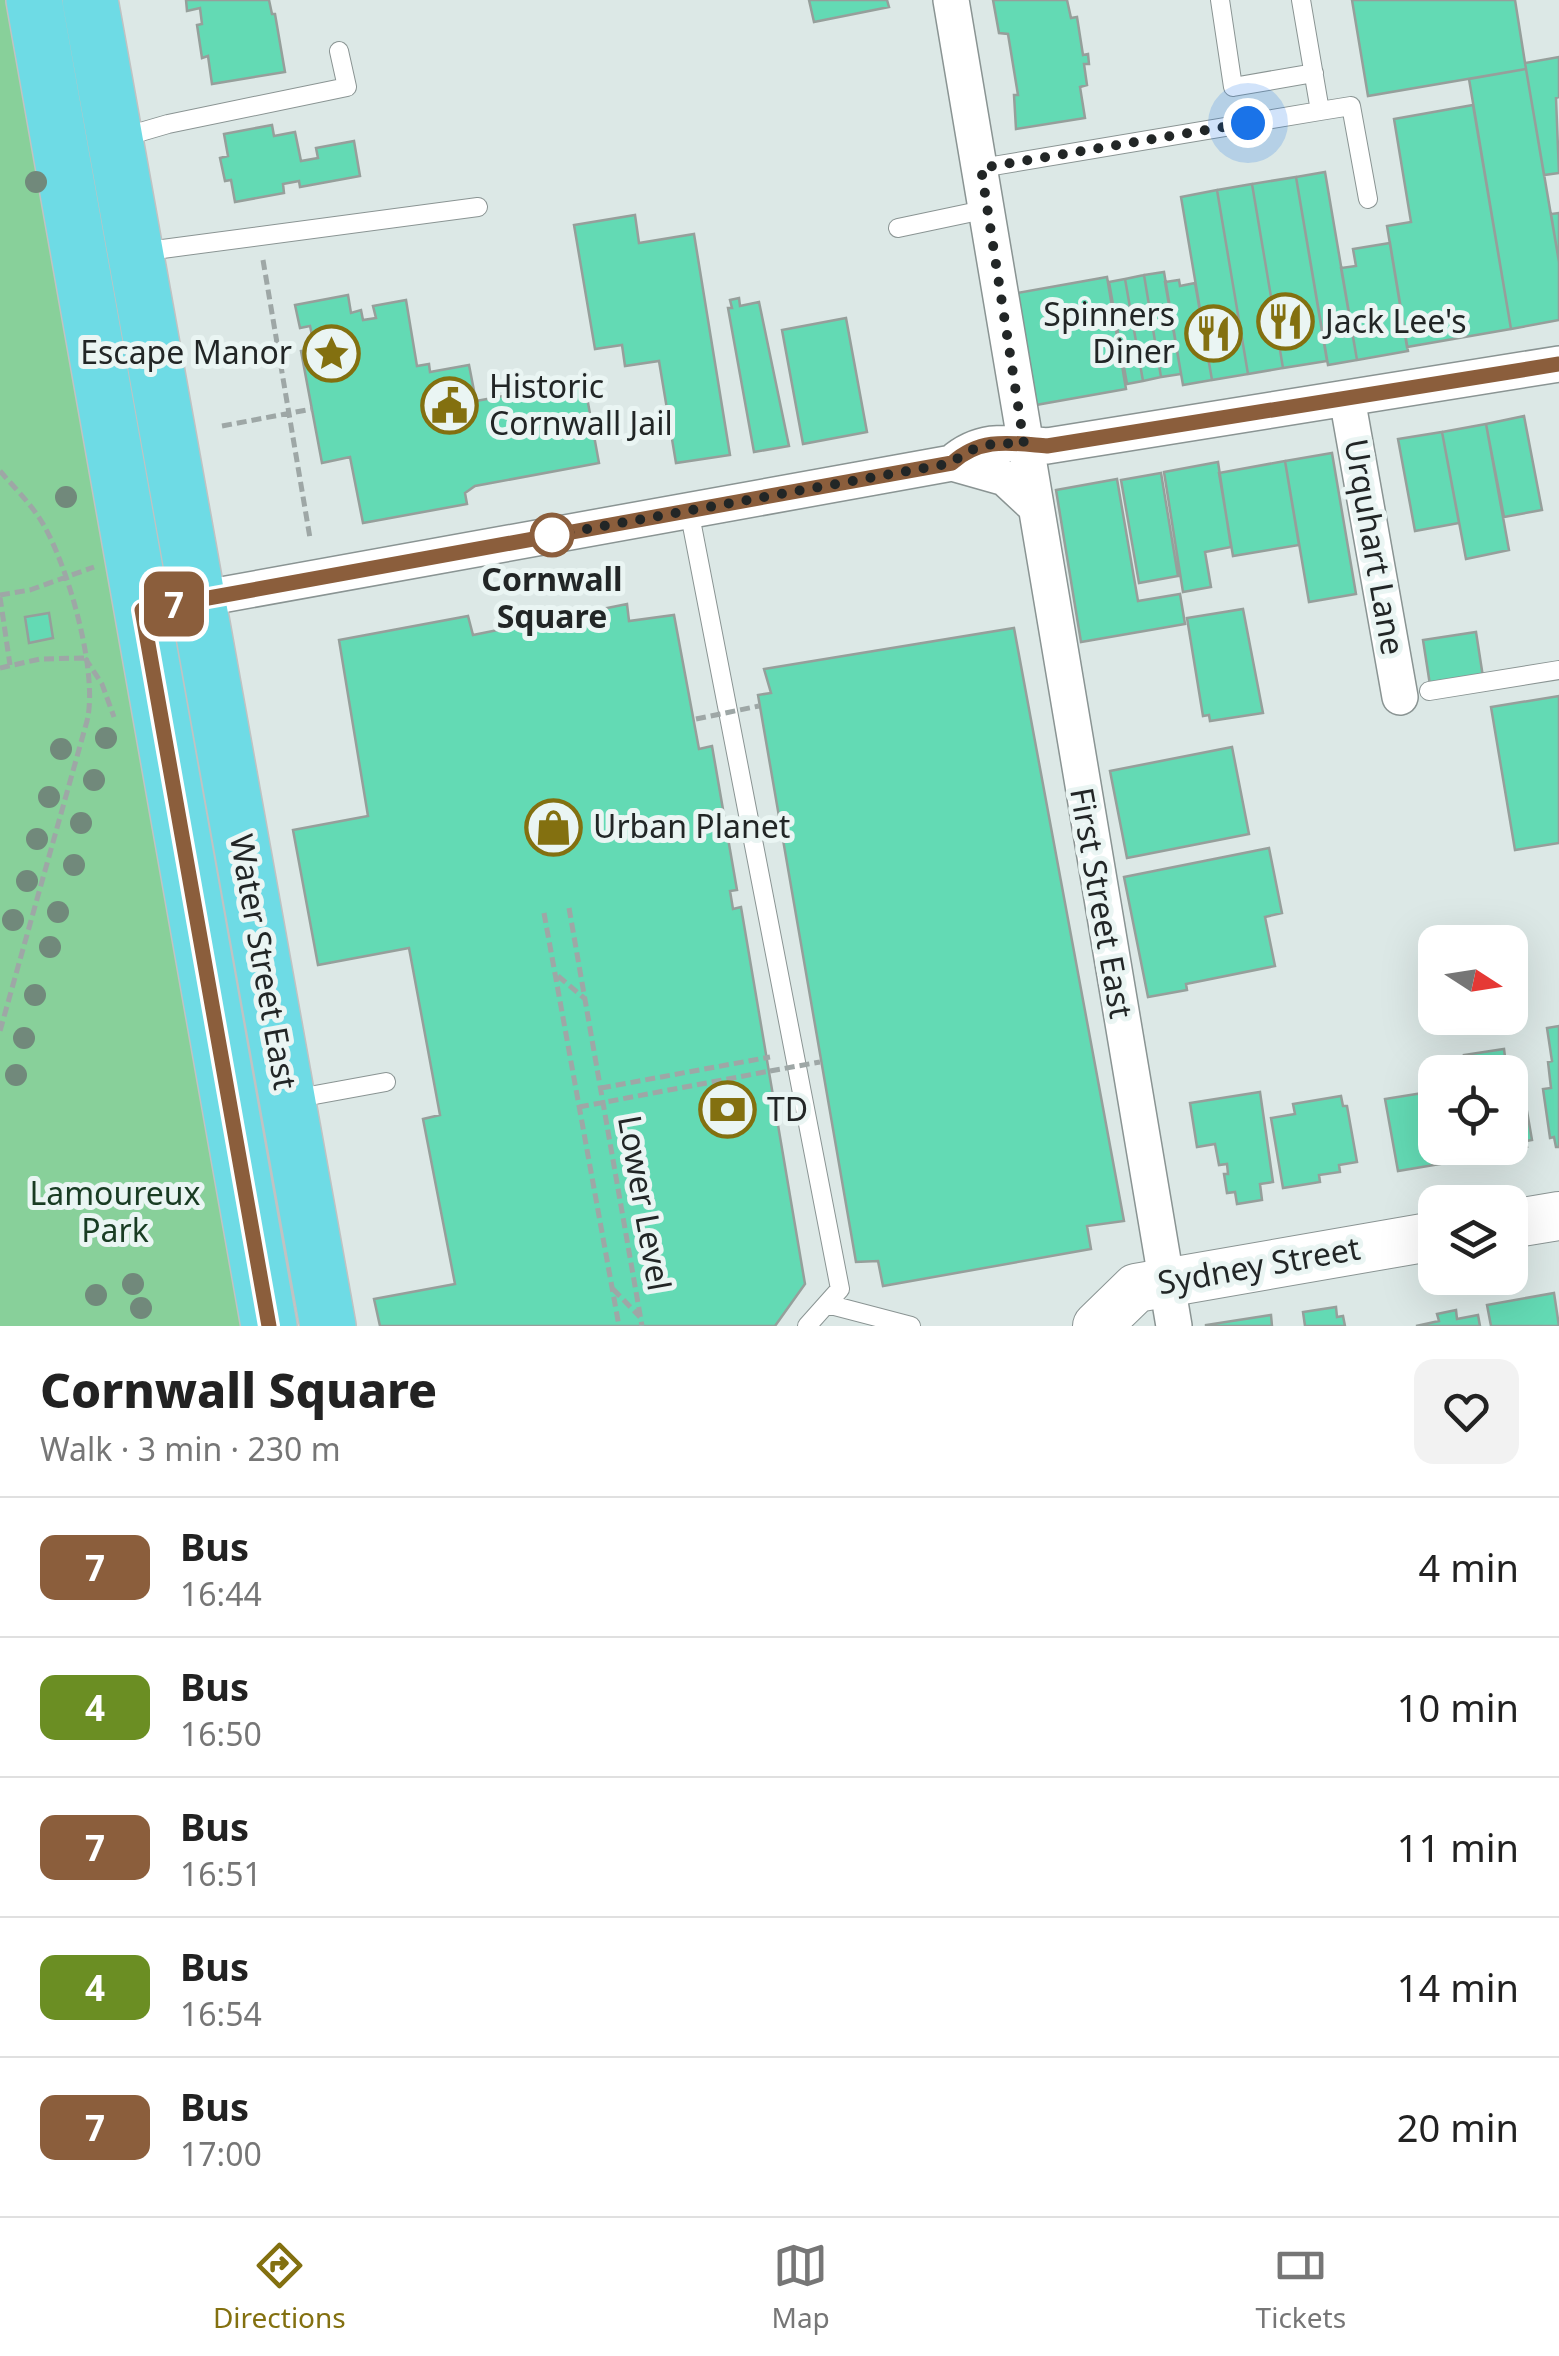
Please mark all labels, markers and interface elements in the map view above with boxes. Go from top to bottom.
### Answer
your location [1223,98,1273,148]
place label: Spinners Diner [1043,292,1175,372]
restaurant icon: Jack Lee's [1256,292,1316,352]
place label: Jack Lee's [1322,299,1467,342]
restaurant icon: Spinners Diner [1184,303,1244,363]
place icon: Escape Manor [301,323,361,383]
place label: Escape Manor [80,330,292,373]
place label: Historic Cornwall Jail [489,364,673,444]
public building icon: Historic Cornwall Jail [420,375,480,435]
street label: Urquhart Lane [1335,435,1416,658]
marker: Cornwall Square [531,514,573,556]
place label: Cornwall Square [481,557,623,637]
line badge: 7 [142,572,206,636]
text: 7 [164,581,184,628]
street label: First Street East [1061,784,1144,1021]
shop icon: Urban Planet [524,797,584,857]
place label: Urban Planet [593,804,790,847]
street label: Water Street East [221,831,308,1093]
north arrow [1418,925,1528,1035]
map controls [1418,925,1528,1295]
button: locate [1418,1055,1528,1165]
bank icon: TD [698,1080,758,1140]
place label: TD [767,1087,808,1130]
street label: Lower Level [609,1112,682,1294]
park label: Lamoureux Park [29,1171,201,1251]
button: layers [1418,1185,1528,1295]
street label: Sydney Street [1154,1226,1363,1303]
text: Cornwall Square [40,1357,437,1422]
button: heart [1414,1359,1519,1464]
text: Walk · 3 min · 230 m [40,1427,341,1470]
text: Bus [180,1520,249,1572]
text: 4 min [1419,1541,1519,1593]
text: 7 [85,1544,105,1591]
text: 16:44 [180,1572,262,1615]
text: Bus [180,1660,249,1712]
text: 10 min [1397,1681,1519,1733]
text: 4 [85,1684,105,1731]
text: 16:50 [180,1712,262,1755]
text: Bus [180,1800,249,1852]
text: 11 min [1397,1821,1519,1873]
text: 7 [85,1824,105,1871]
text: 16:51 [180,1852,262,1895]
text: Bus [180,1940,249,1992]
text: 14 min [1397,1961,1519,2013]
text: 4 [85,1964,105,2011]
text: 16:54 [180,1992,262,2035]
text: Bus [180,2080,249,2132]
text: 20 min [1397,2101,1519,2153]
text: 7 [85,2104,105,2151]
text: 17:00 [180,2132,262,2175]
tab: Directions [213,2238,346,2336]
tab: Map [772,2238,830,2336]
tab: Tickets [1256,2238,1346,2336]

